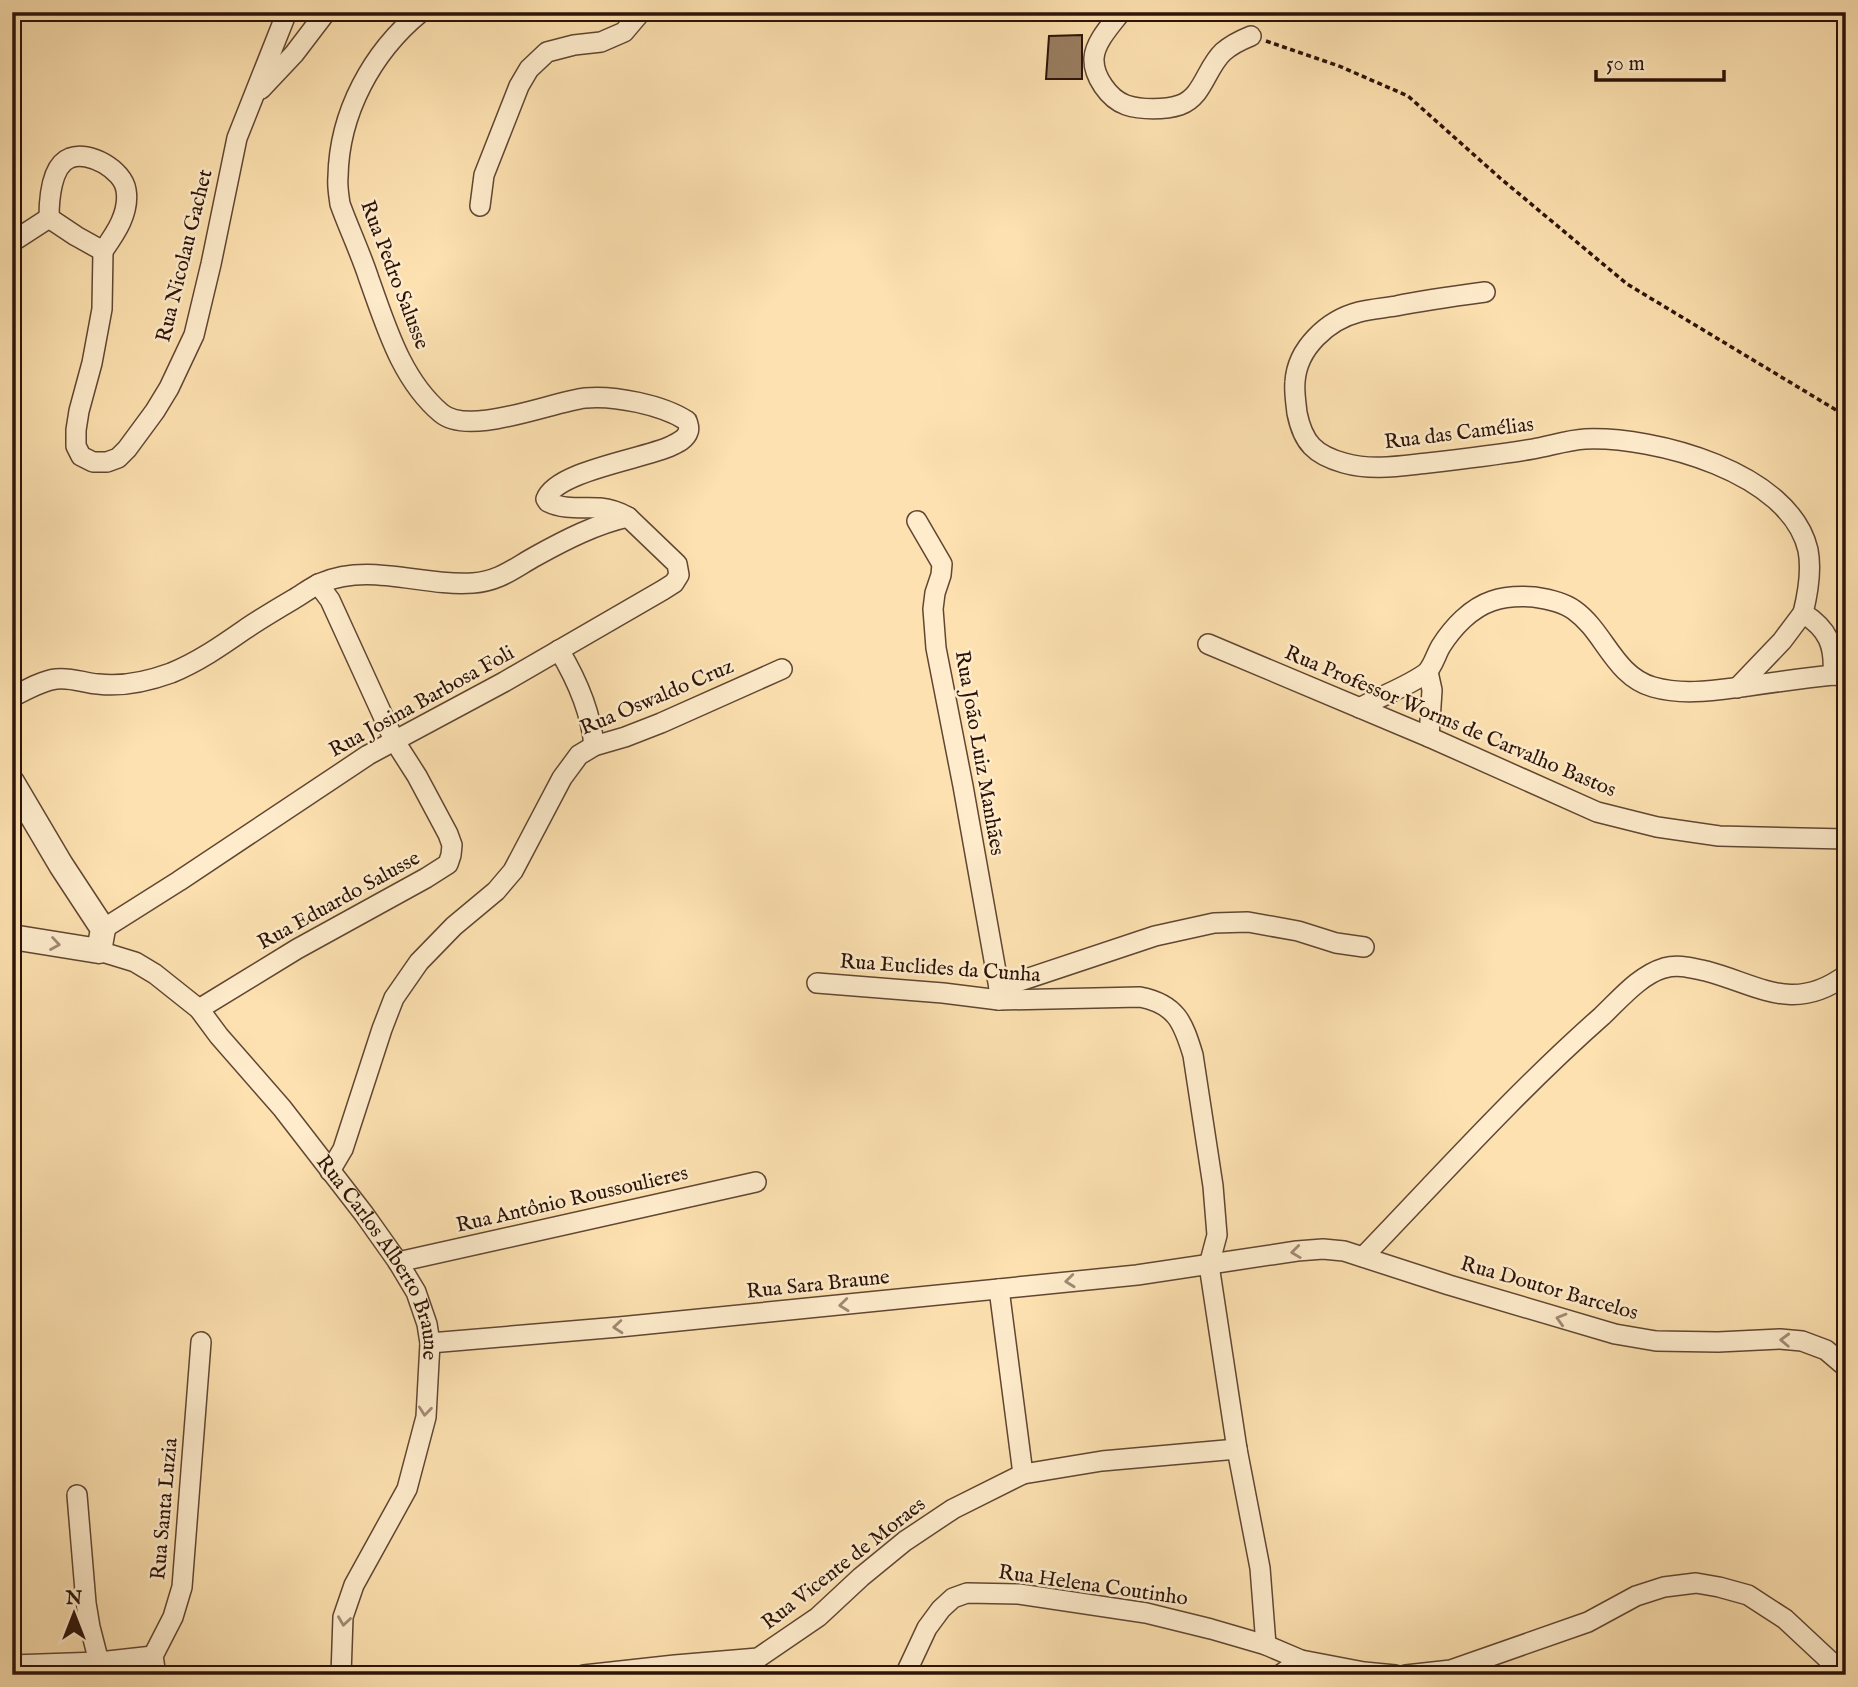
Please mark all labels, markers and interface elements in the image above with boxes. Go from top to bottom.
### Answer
scale bar [1596,38,1723,82]
text: 50 m [1606,51,1645,78]
street label: Rua Nicolau Gachet [150,167,220,345]
street label: Rua Pedro Salusse [353,197,435,354]
street label: Rua das Camélias [1383,411,1535,457]
street label: Rua Josina Barbosa Foli [325,640,519,764]
street label: Rua Professor Worms de Carvalho Bastos [1280,640,1620,804]
street label: Rua João Luiz Manhães [948,648,1010,858]
street label: Rua Oswaldo Cruz [576,653,738,742]
street label: Rua Eduardo Salusse [253,845,425,957]
one-way arrow [50,936,61,951]
street label: Rua Euclides da Cunha [839,949,1042,990]
street label: Rua Carlos Alberto Braune [310,1149,444,1361]
street label: Rua Antônio Roussoulieres [453,1160,691,1240]
one-way arrow [1290,1244,1301,1259]
street label: Rua Doutor Barcelos [1457,1251,1641,1327]
street label: Rua Sara Braune [745,1264,891,1306]
one-way arrow [1064,1274,1076,1289]
one-way arrow [838,1297,849,1312]
one-way arrow [1555,1312,1567,1327]
one-way arrow [612,1319,623,1334]
one-way arrow [1780,1332,1790,1348]
one-way arrow [418,1405,433,1417]
street label: Rua Santa Luzia [145,1436,185,1581]
street label: Rua Vicente de Moraes [757,1492,931,1636]
street label: Rua Helena Coutinho [996,1559,1190,1613]
north arrow [38,1578,108,1648]
text: N [65,1587,83,1611]
one-way arrow [337,1615,352,1627]

